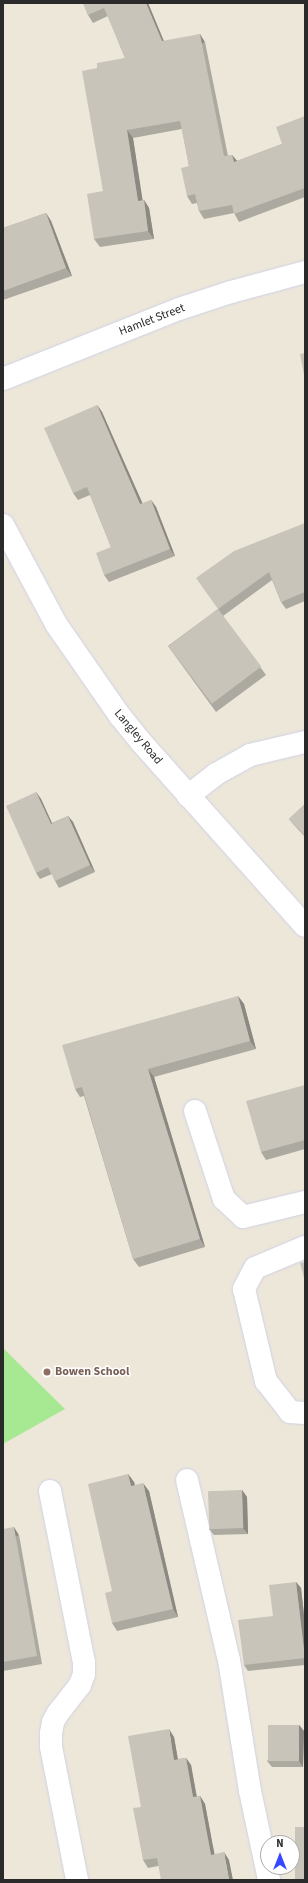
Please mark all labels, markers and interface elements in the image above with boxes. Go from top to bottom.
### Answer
street label: Hamlet Street [117,301,187,339]
street label: Langley Road [111,707,165,767]
place label: Bowen School [55,1365,129,1379]
marker: Bowen School [42,1367,52,1377]
north arrow [260,1835,300,1875]
text: N [276,1836,284,1851]

